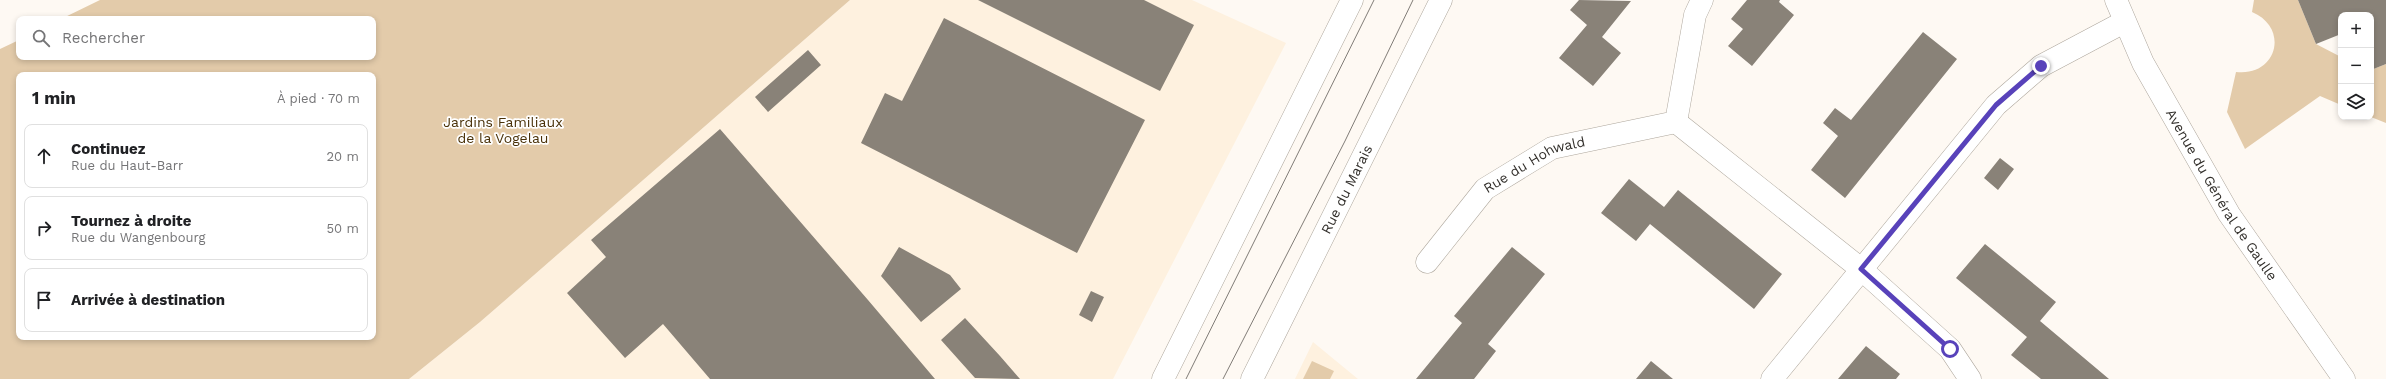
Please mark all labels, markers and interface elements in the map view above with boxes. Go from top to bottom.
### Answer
map controls [2338,12,2374,120]
button: + [2338,12,2374,48]
search box [16,16,376,60]
icon: search [30,27,52,49]
text: Rechercher [62,29,145,47]
button: − [2338,48,2374,84]
route end [2032,57,2050,75]
button: layers [2338,84,2374,120]
text: 1 min [32,88,76,108]
text: À pied · 70 m [277,91,360,106]
street label: Avenue du Général de Gaulle [2163,106,2281,283]
park label: Jardins Familiaux de la Vogelau [443,114,563,146]
street label: Rue du Hohwald [1480,133,1586,196]
text: Continuez [71,140,145,158]
street label: Rue du Marais [1318,142,1375,236]
icon: ahead [33,145,55,167]
text: 20 m [327,149,359,164]
text: Rue du Haut-Barr [71,158,183,173]
text: Tournez à droite [71,212,191,230]
icon: right [33,217,55,239]
text: 50 m [327,221,359,236]
text: Rue du Wangenbourg [71,230,205,245]
icon: arrive [33,289,55,311]
text: Arrivée à destination [71,291,225,309]
route start [1941,340,1959,358]

